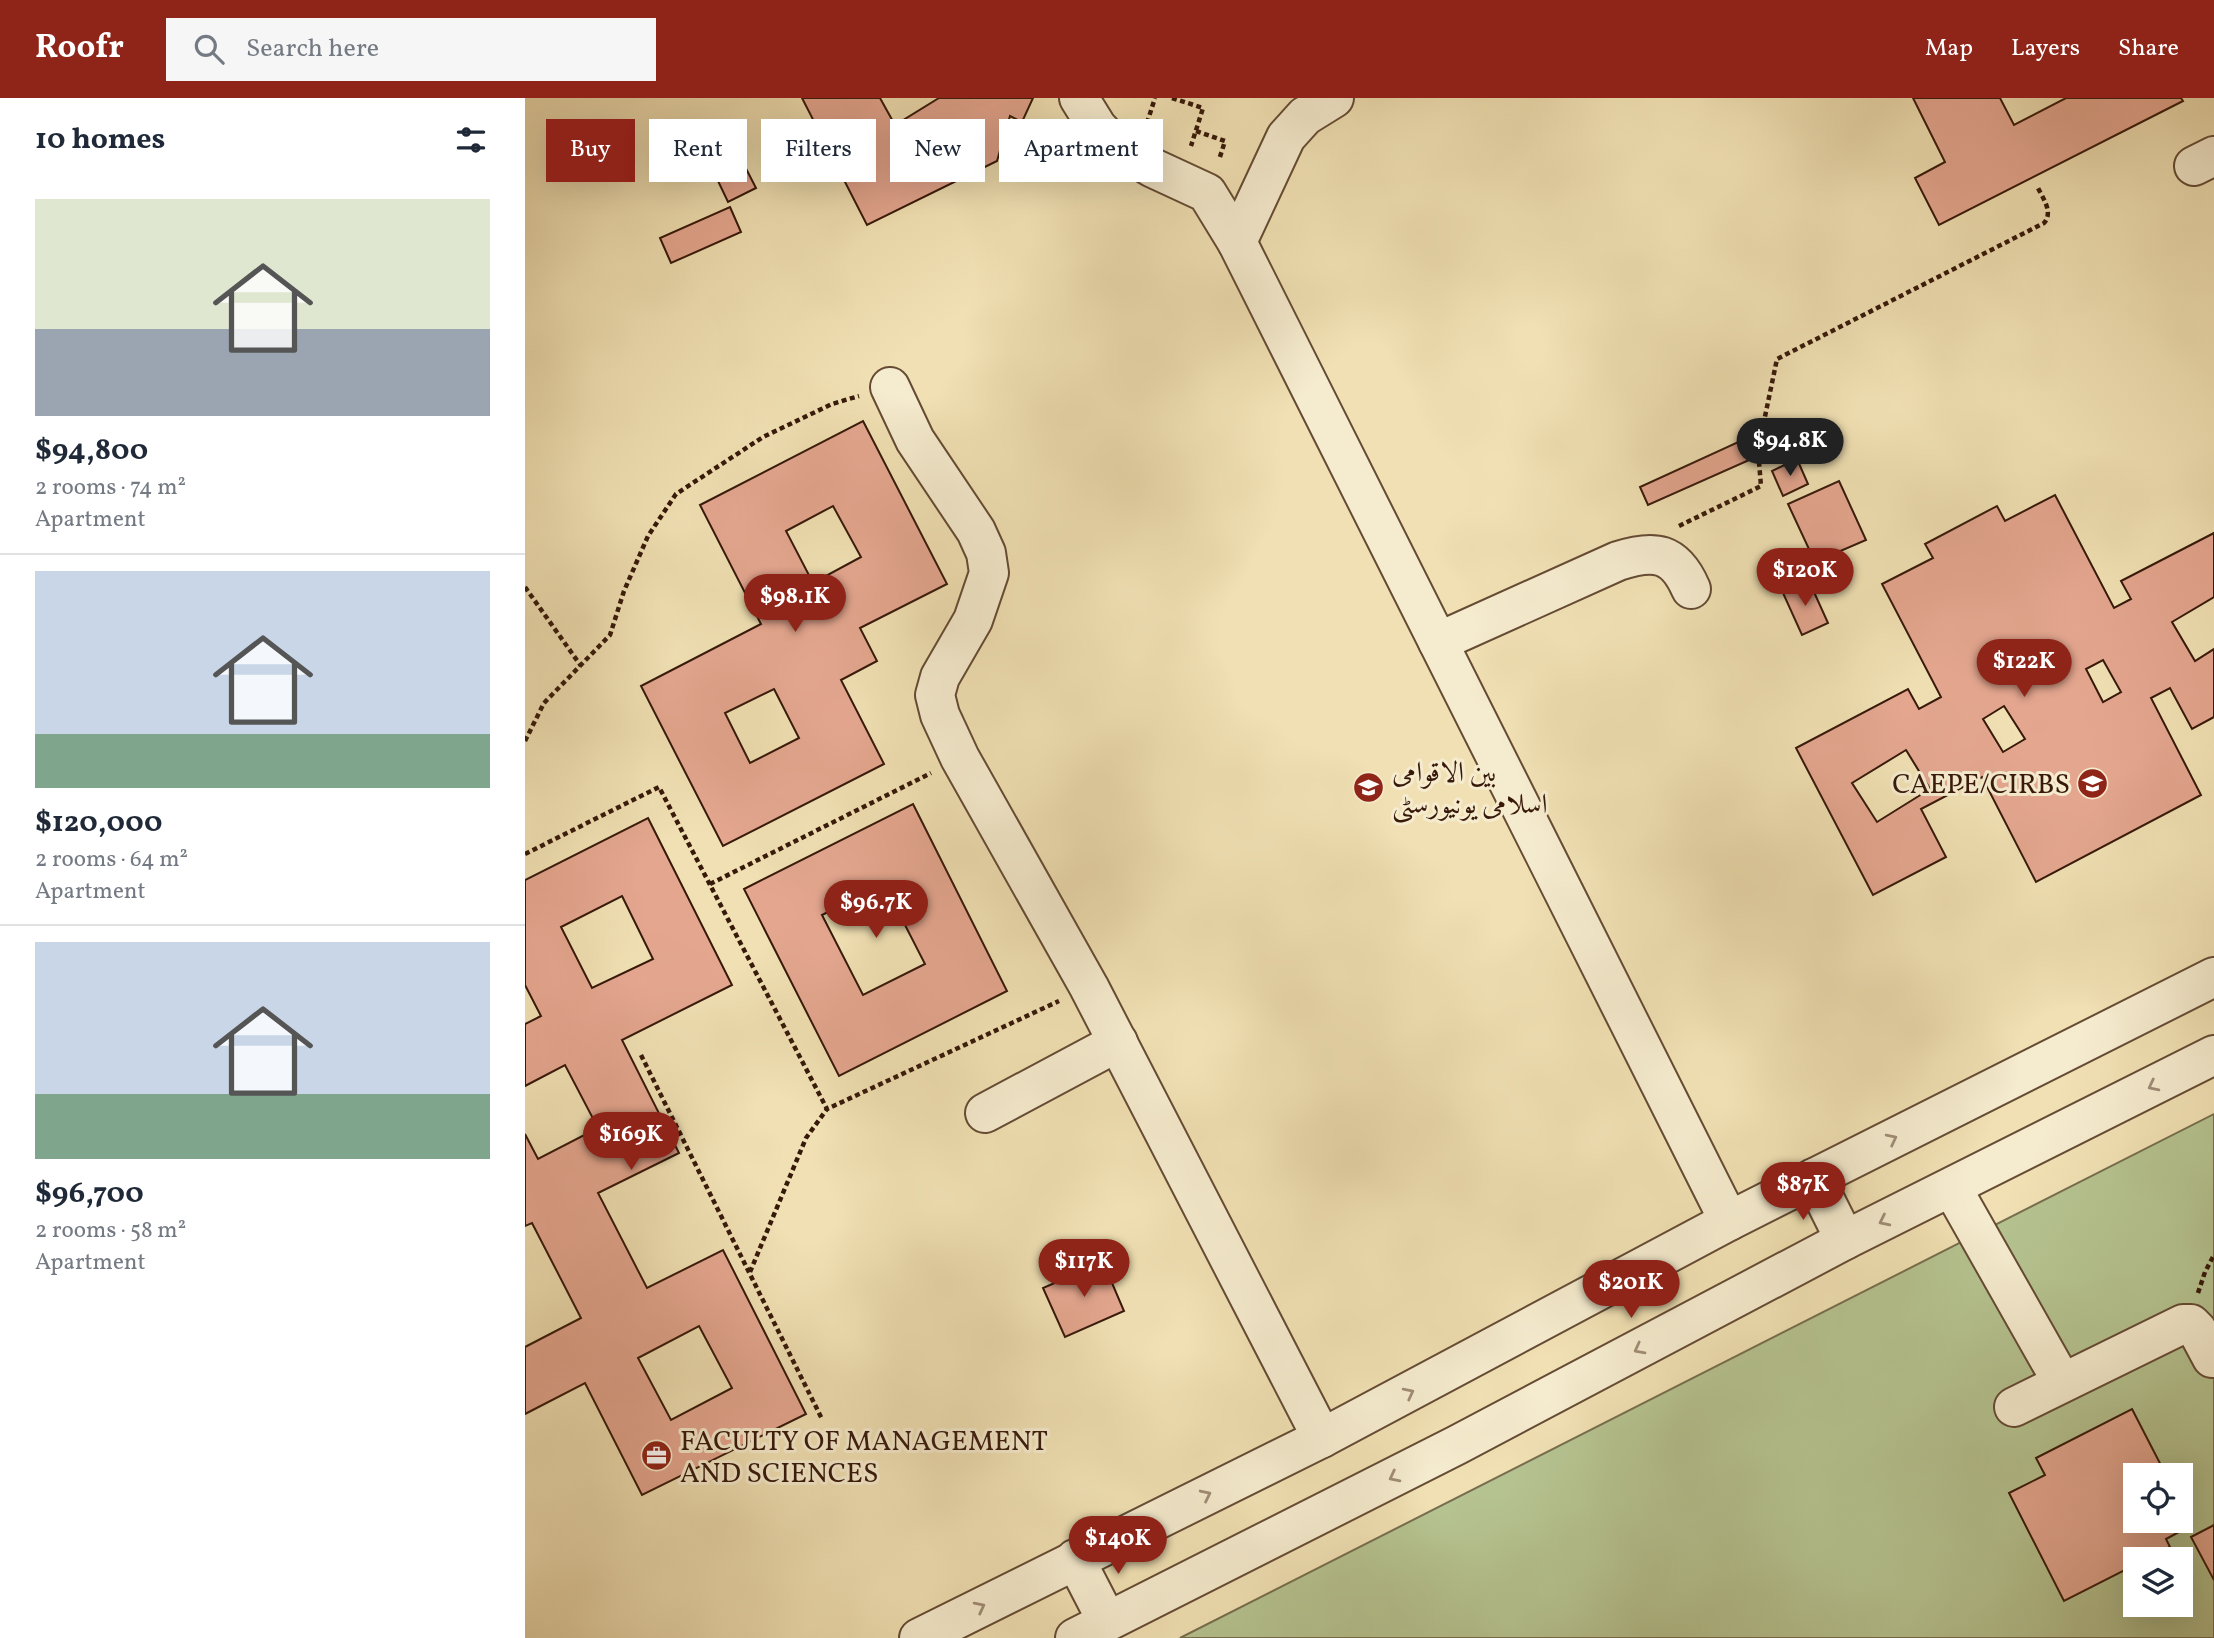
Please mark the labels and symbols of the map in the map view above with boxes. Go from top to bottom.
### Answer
pin: $94.8K [1733,418,1847,478]
pin: $120K [1756,548,1854,608]
pin: $98.1K [738,574,852,634]
pin: $122K [1975,640,2073,699]
place label: بین الاقوامی اسلامی یونیورسٹی [1392,754,1548,825]
place label: CAEPE/CIRBS [1892,766,2070,805]
school or university icon: CAEPE/CIRBS [2076,766,2110,800]
school or university icon: بین الاقوامی اسلامی یونیورسٹی [1352,770,1386,804]
pin: $96.7K [819,880,933,940]
one-way arrow [2148,1077,2160,1091]
pin: $169K [582,1112,680,1172]
one-way arrow [1885,1133,1897,1147]
pin: $87K [1762,1162,1844,1222]
one-way arrow [1879,1213,1891,1227]
pin: $117K [1035,1240,1133,1299]
pin: $201K [1582,1260,1680,1320]
one-way arrow [1634,1341,1646,1354]
one-way arrow [1402,1388,1414,1401]
place label: FACULTY OF MANAGEMENT AND SCIENCES [680,1423,1048,1494]
office icon: FACULTY OF MANAGEMENT AND SCIENCES [640,1439,674,1473]
one-way arrow [1389,1468,1401,1482]
one-way arrow [1199,1489,1211,1503]
pin: $140K [1069,1516,1167,1576]
one-way arrow [973,1602,985,1616]

